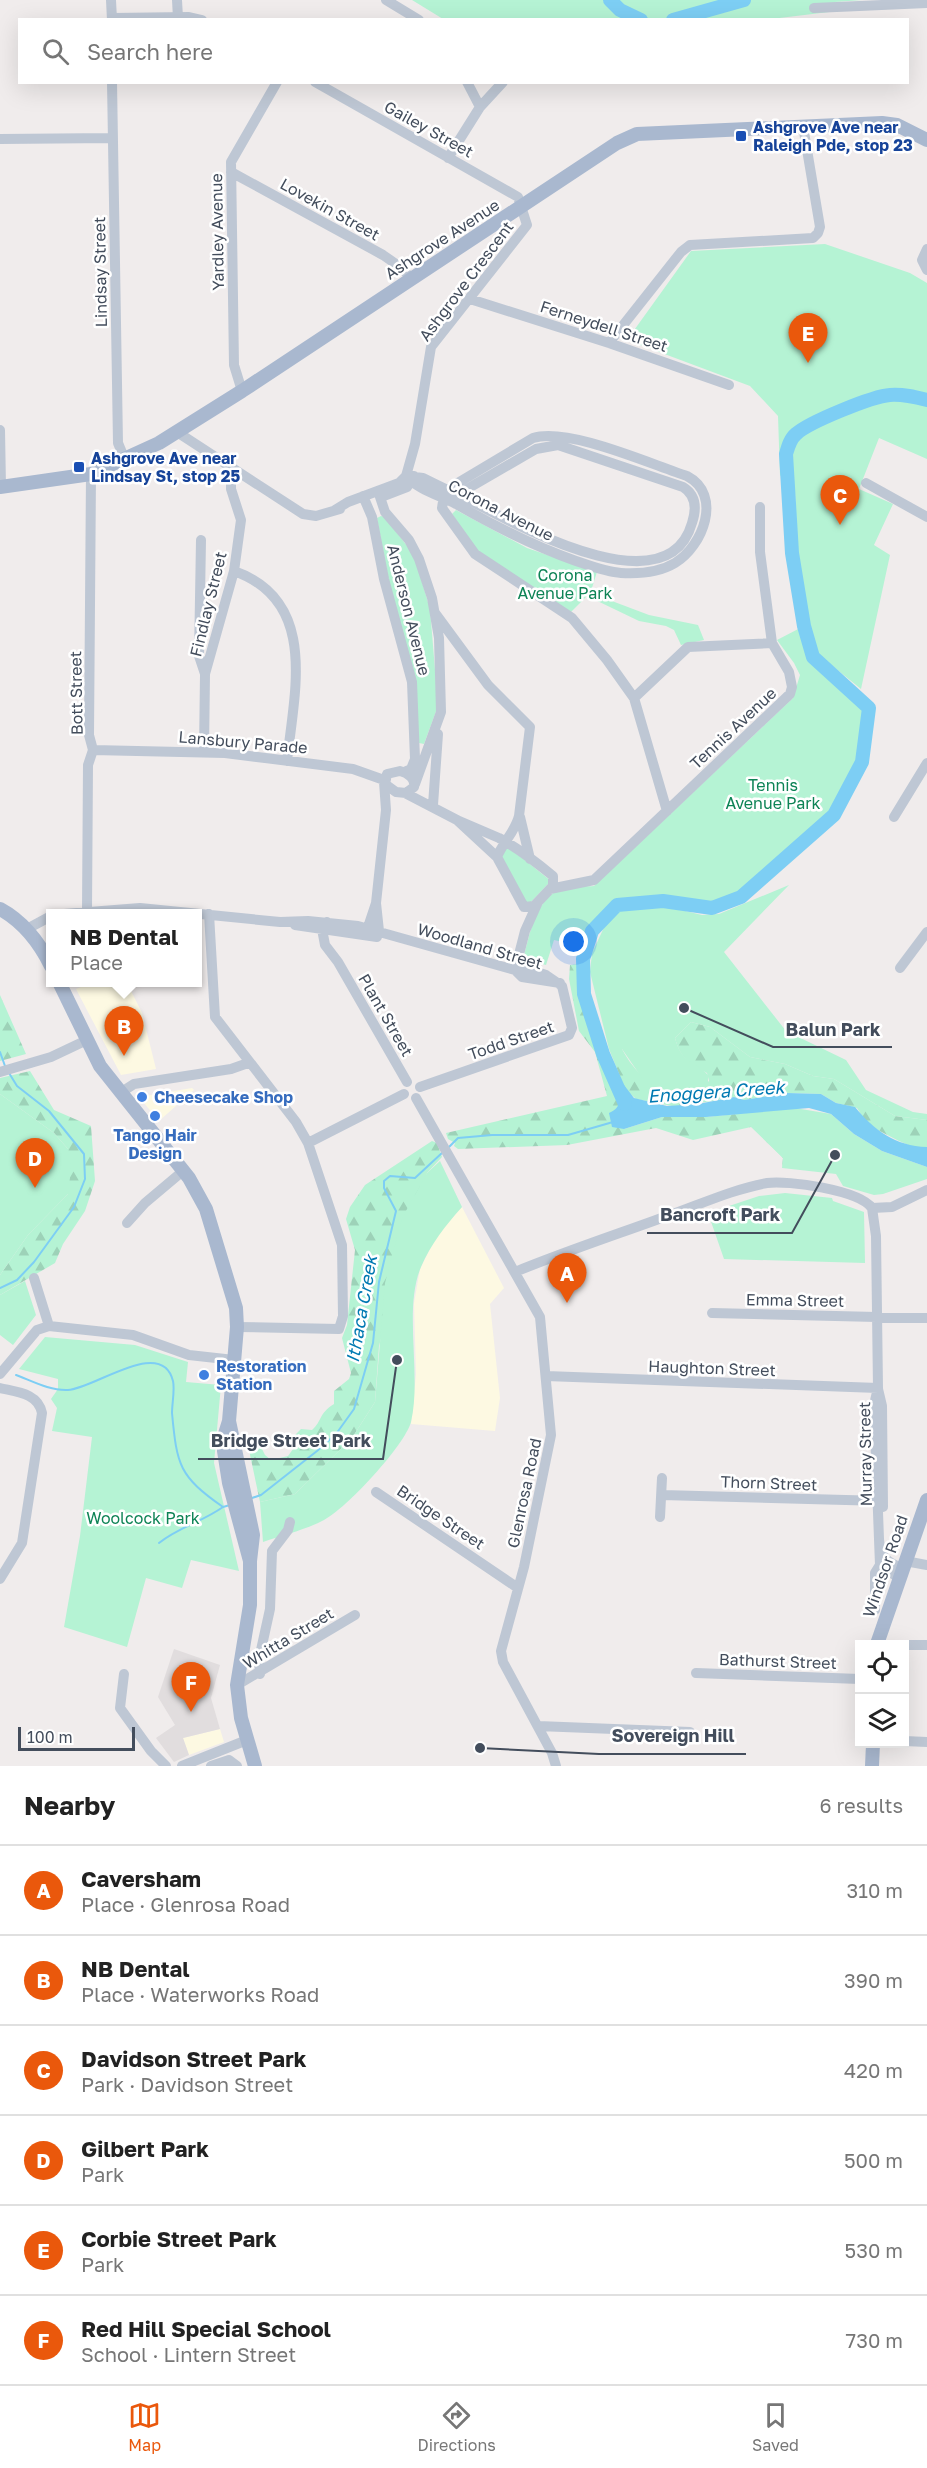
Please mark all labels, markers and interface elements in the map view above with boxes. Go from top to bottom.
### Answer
search box [18,18,909,84]
icon: search [39,35,72,68]
text: Search here [87,38,213,65]
street label: Gailey Street [381,96,477,162]
place label: Ashgrove Ave near Raleigh Pde, stop 23 [753,117,913,155]
marker: Ashgrove Ave near Raleigh Pde, stop 23 [734,129,748,143]
street label: Yardley Avenue [206,173,228,291]
street label: Lovekin Street [277,173,383,245]
street label: Ashgrove Avenue [381,195,503,283]
street label: Lindsay Street [89,217,111,327]
street label: Ashgrove Crescent [414,217,518,345]
street label: Ferneydell Street [538,296,670,356]
pin: E [788,314,828,363]
place label: Ashgrove Ave near Lindsay St, stop 25 [91,448,241,486]
marker: Ashgrove Ave near Lindsay St, stop 25 [72,460,86,474]
street label: Corona Avenue [445,475,557,545]
pin: C [820,476,860,525]
street label: Anderson Avenue [383,542,435,678]
street label: Findlay Street [185,549,231,659]
park label: Corona Avenue Park [517,565,613,603]
street label: Bott Street [65,651,87,735]
street label: Tennis Avenue [686,683,780,773]
street label: Lansbury Parade [178,726,308,758]
park label: Tennis Avenue Park [725,775,821,813]
popup [46,909,202,987]
street label: Woodland Street [415,919,545,973]
text: NB Dental [70,923,178,950]
your location [559,927,588,956]
text: Place [70,950,123,974]
street label: Plant Street [354,970,418,1060]
pin: B [104,1006,144,1056]
callout: Balun Park [773,1011,892,1047]
street label: Todd Street [466,1016,556,1064]
text: Balun Park [786,1018,881,1040]
water label: Enoggera Creek [647,1075,787,1107]
place label: Cheesecake Shop [154,1087,293,1107]
marker: Cheesecake Shop [135,1090,149,1104]
marker: Tango Hair Design [148,1109,162,1123]
place label: Tango Hair Design [113,1125,197,1163]
pin: D [15,1138,54,1188]
callout: Bancroft Park [647,1197,792,1233]
text: Bancroft Park [660,1203,781,1225]
water label: Ithaca Creek [341,1252,382,1364]
pin: A [548,1254,586,1303]
street label: Emma Street [746,1289,844,1311]
place label: Restoration Station [216,1356,307,1394]
street label: Haughton Street [648,1356,776,1380]
marker: Restoration Station [197,1368,211,1382]
street label: Murray Street [854,1401,876,1507]
callout: Bridge Street Park [198,1423,383,1459]
text: Bridge Street Park [211,1429,372,1451]
street label: Glenrosa Road [503,1436,545,1550]
street label: Thorn Street [720,1471,818,1495]
street label: Bridge Street [393,1480,489,1554]
park label: Woolcock Park [86,1508,200,1528]
street label: Windsor Road [858,1512,912,1620]
street label: Whitta Street [239,1603,337,1673]
map controls [855,1640,909,1748]
button: locate [855,1640,909,1694]
street label: Bathurst Street [719,1649,837,1673]
pin: F [172,1662,210,1712]
button: layers [855,1694,909,1748]
callout: Sovereign Hill [599,1718,746,1754]
scale bar [18,1724,135,1752]
text: Sovereign Hill [612,1724,735,1746]
text: 100 m [27,1727,73,1747]
text: Nearby [24,1790,115,1821]
text: 6 results [819,1793,903,1817]
text: Caversham [81,1865,201,1892]
text: A [36,1878,51,1902]
text: 310 m [847,1878,903,1902]
text: Place · Glenrosa Road [81,1892,290,1916]
text: NB Dental [81,1955,190,1982]
text: B [36,1968,51,1992]
text: 390 m [844,1968,903,1992]
text: Place · Waterworks Road [81,1982,319,2006]
text: Davidson Street Park [81,2045,306,2072]
text: C [36,2058,51,2082]
text: 420 m [844,2058,903,2082]
text: Park · Davidson Street [81,2072,293,2096]
text: Gilbert Park [81,2135,209,2162]
text: D [36,2148,51,2172]
text: 500 m [844,2148,903,2172]
text: Park [81,2162,124,2186]
text: Corbie Street Park [81,2225,277,2252]
text: E [37,2238,50,2262]
text: 530 m [845,2238,903,2262]
text: Park [81,2252,124,2276]
text: Red Hill Special School [81,2315,331,2342]
text: F [38,2328,49,2352]
text: 730 m [846,2328,903,2352]
text: School · Lintern Street [81,2342,296,2366]
tab: Map [128,2399,161,2455]
tab: Directions [418,2399,496,2455]
tab: Saved [752,2399,799,2455]

